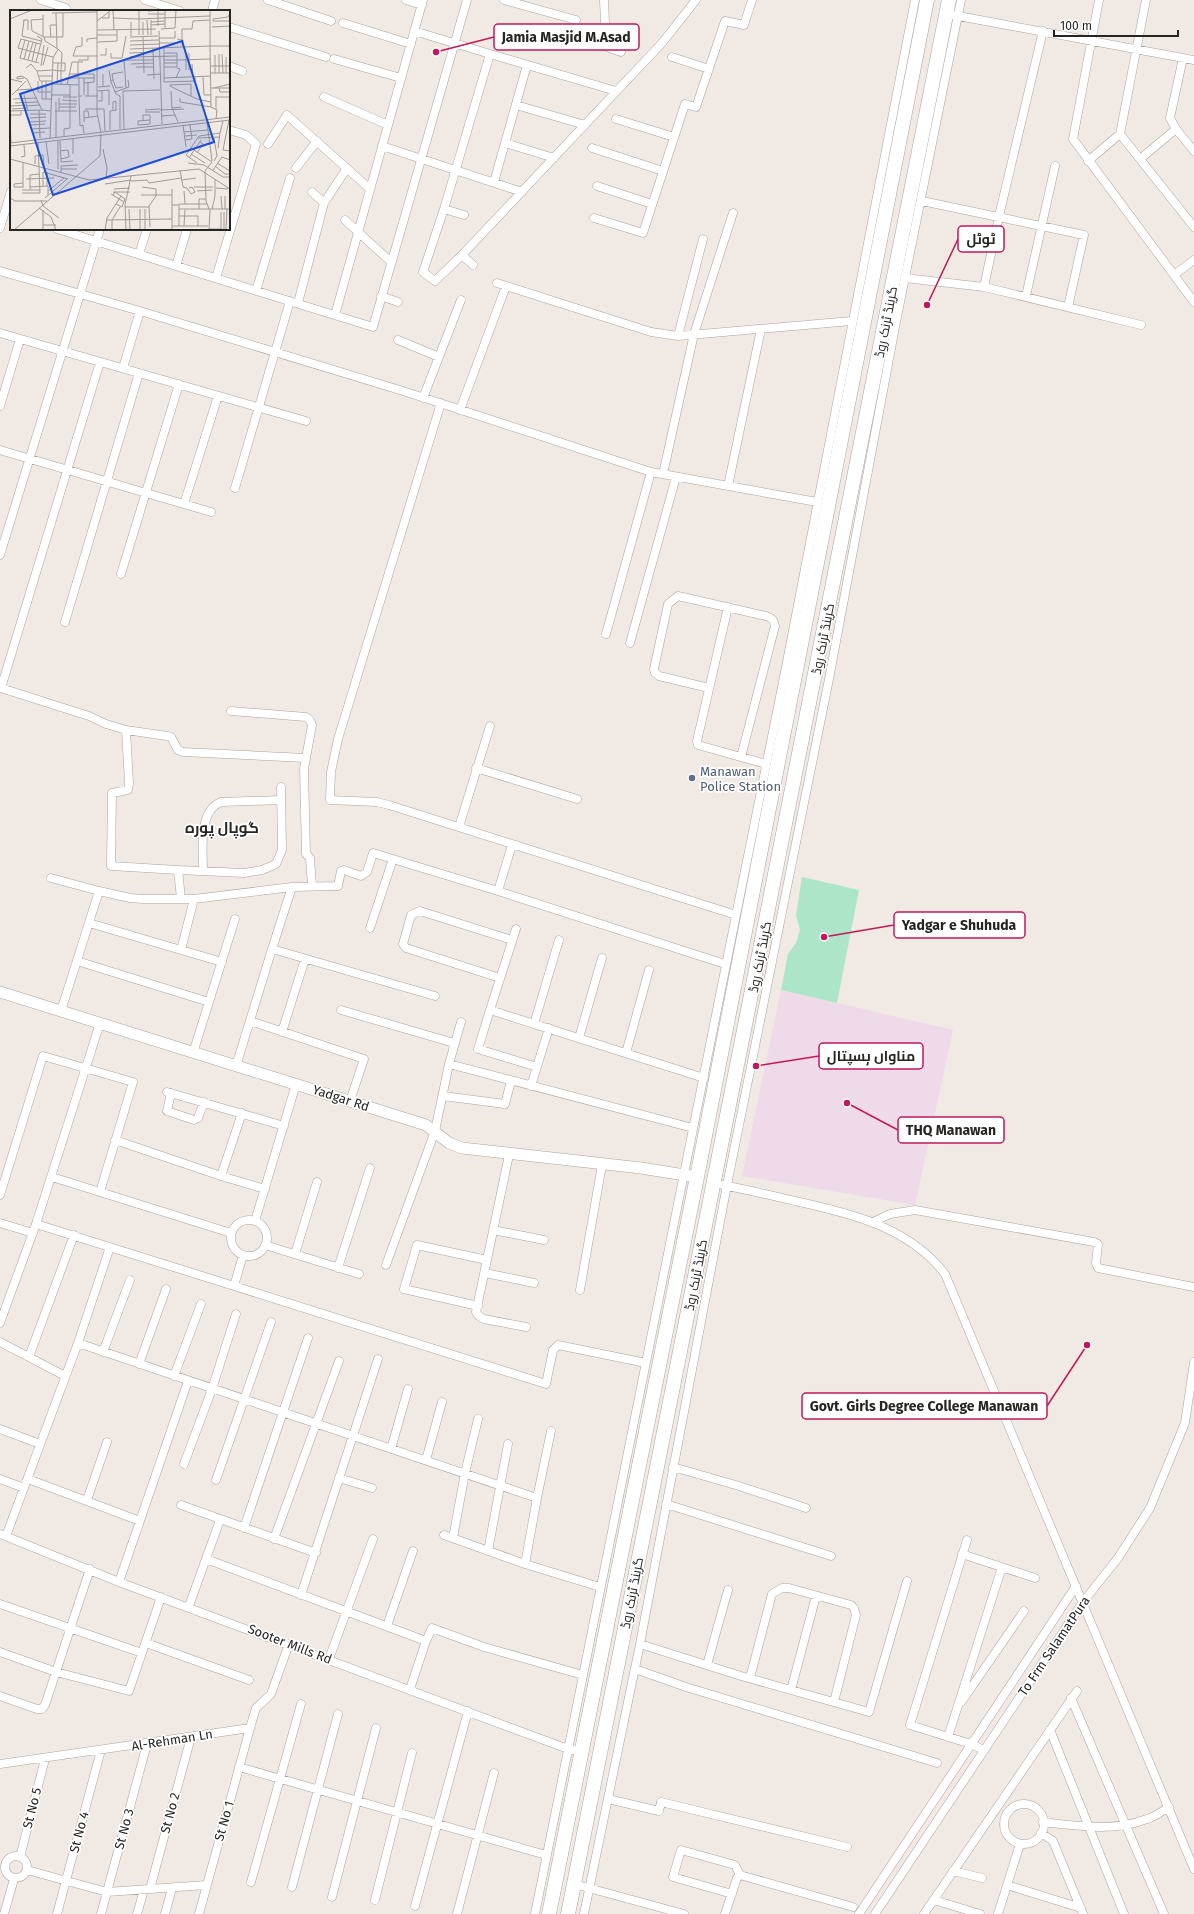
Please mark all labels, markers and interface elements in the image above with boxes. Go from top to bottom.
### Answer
inset map [10,10,230,230]
scale bar [1054,12,1178,38]
text: 100 m [1060,19,1092,33]
callout: Jamia Masjid M.Asad [494,24,639,50]
text: Jamia Masjid M.Asad [500,29,631,46]
callout: ٹوٹل [958,226,1004,252]
text: ٹوٹل [966,231,996,248]
street label: گرینڈ ٹرنک روڈ [872,285,900,359]
street label: گرینڈ ٹرنک روڈ [809,602,837,676]
place label: Manawan Police Station [700,764,781,794]
marker: Manawan Police Station [687,773,697,783]
district label: گوپال پورہ [185,819,259,839]
callout: Yadgar e Shuhuda [894,912,1025,938]
text: Yadgar e Shuhuda [901,917,1017,934]
street label: گرینڈ ٹرنک روڈ [746,920,774,994]
callout: مناواں ہسپتال [819,1043,923,1069]
text: مناواں ہسپتال [827,1048,915,1066]
street label: Yadgar Rd [311,1082,371,1114]
callout: THQ Manawan [898,1117,1004,1143]
text: THQ Manawan [906,1122,996,1139]
street label: گرینڈ ٹرنک روڈ [682,1238,710,1312]
callout: Govt. Girls Degree College Manawan [802,1393,1047,1419]
text: Govt. Girls Degree College Manawan [810,1398,1038,1415]
street label: گرینڈ ٹرنک روڈ [618,1556,646,1630]
street label: To Frm SalamatPura [1015,1593,1093,1699]
street label: Sooter Mills Rd [246,1621,334,1667]
street label: Al-Rehman Ln [130,1726,214,1754]
street label: St No 5 [20,1786,44,1830]
street label: St No 2 [157,1791,183,1835]
street label: St No 1 [211,1799,237,1843]
street label: St No 3 [111,1807,137,1851]
street label: St No 4 [66,1810,92,1854]

